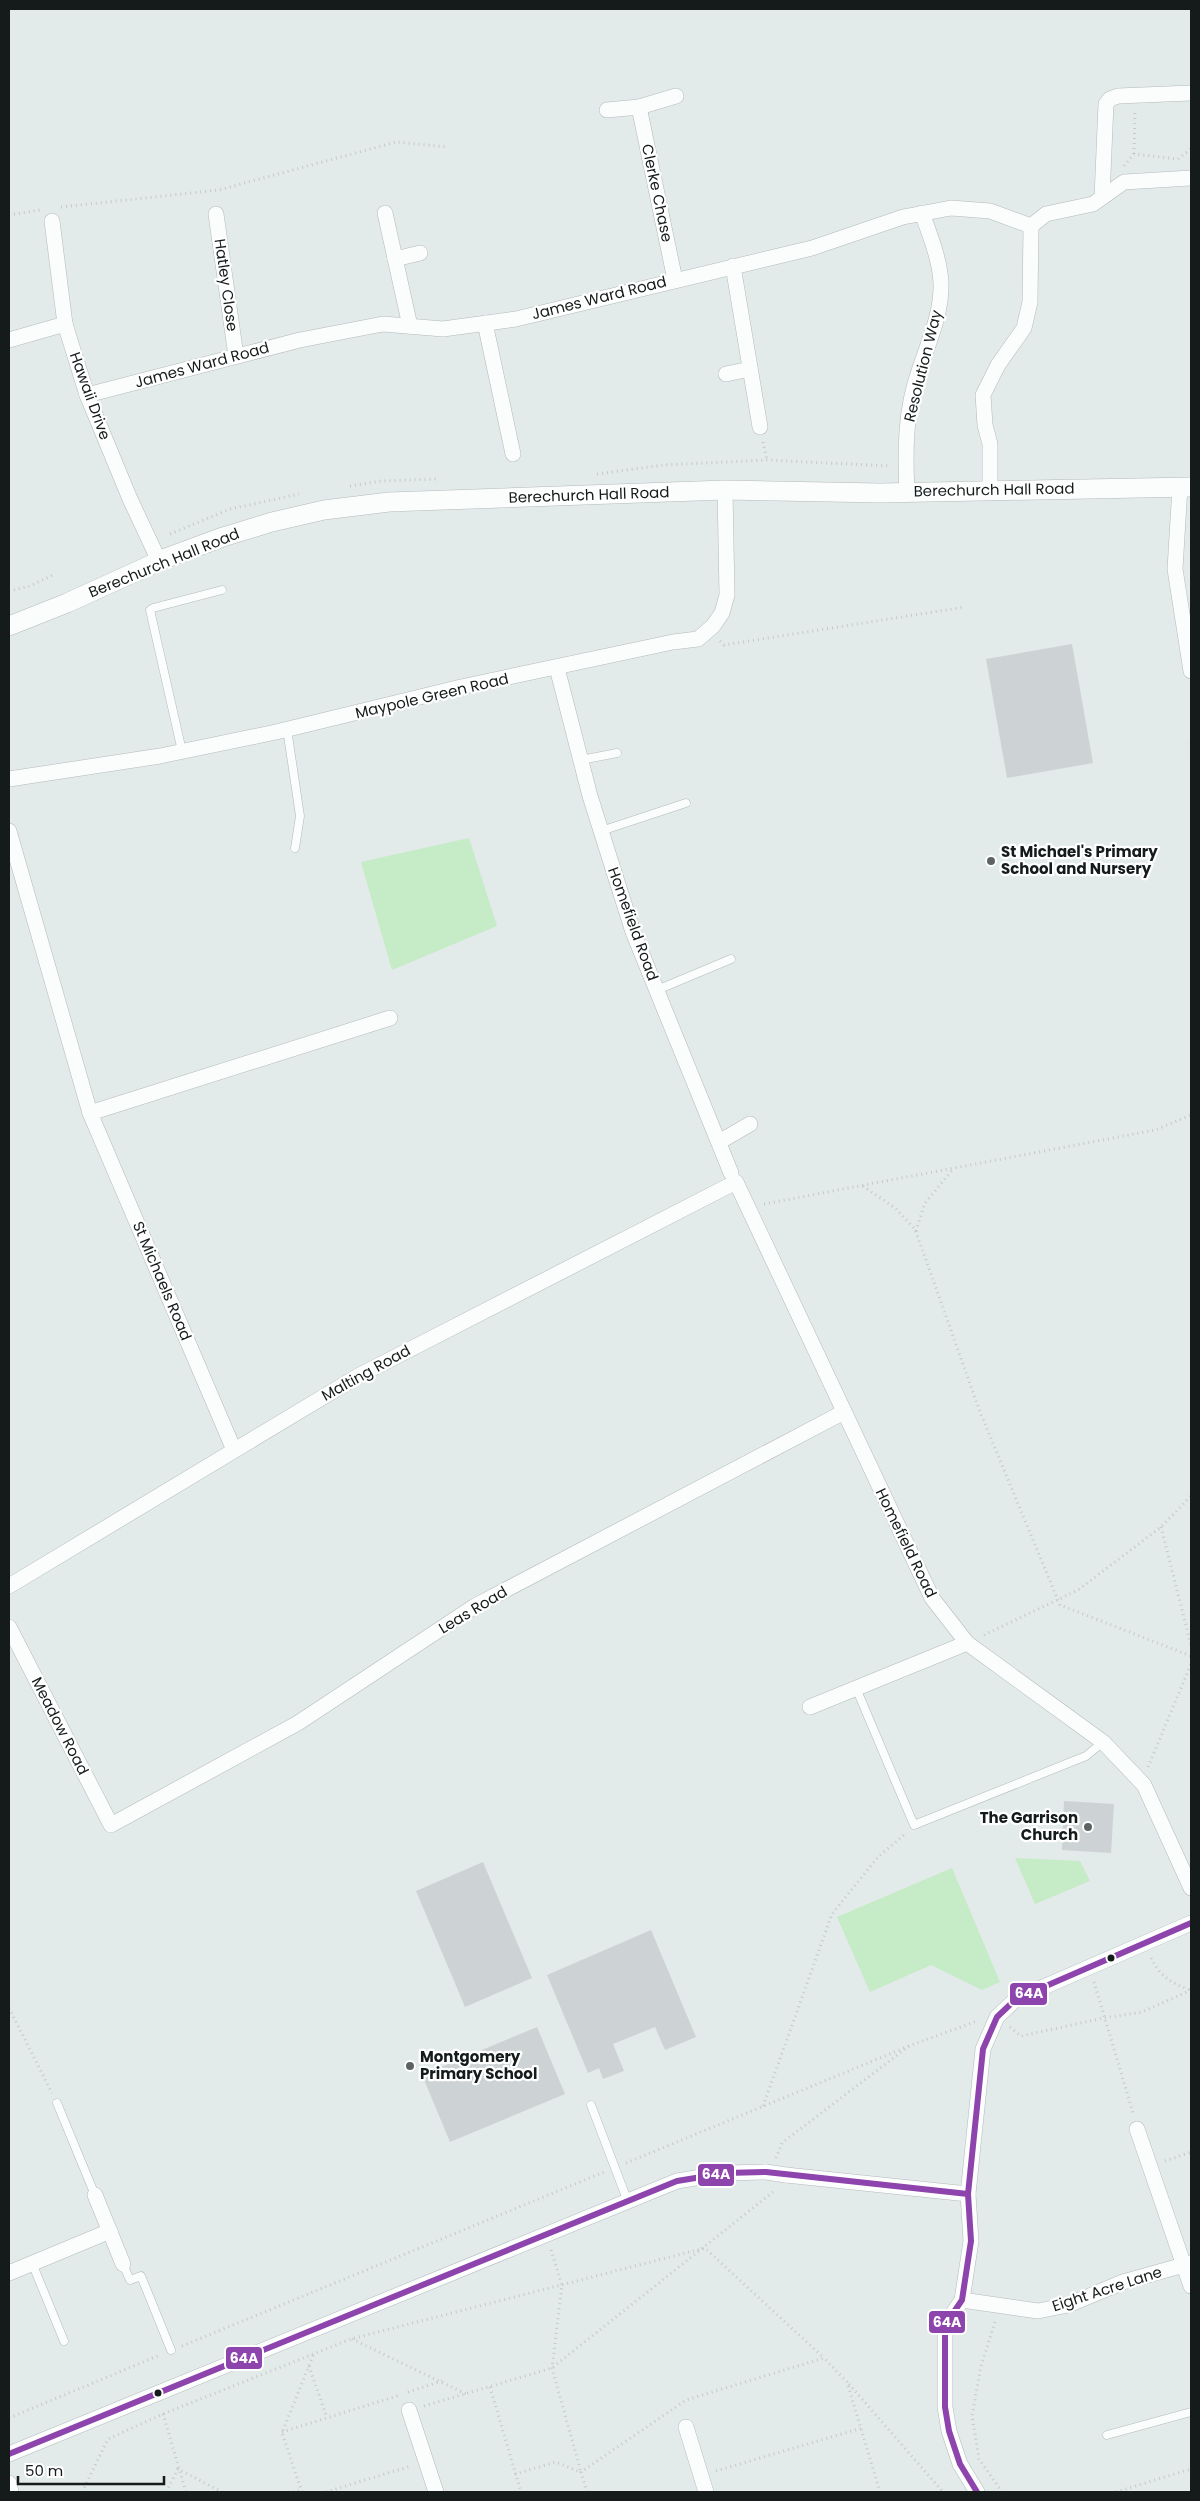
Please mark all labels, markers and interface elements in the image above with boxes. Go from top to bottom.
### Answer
street label: Clerke Chase [637,142,678,244]
street label: Hatley Close [210,237,243,333]
street label: James Ward Road [529,271,668,324]
street label: Resolution Way [898,307,947,424]
street label: James Ward Road [132,336,271,393]
street label: Hawaii Drive [65,349,116,443]
street label: Berechurch Hall Road [913,478,1075,501]
street label: Berechurch Hall Road [508,481,670,508]
street label: Berechurch Hall Road [85,523,242,602]
street label: Maypole Green Road [353,668,511,723]
place label: St Michael's Primary School and Nursery [1001,841,1158,879]
marker: St Michael's Primary School and Nursery [985,855,997,867]
street label: Homefield Road [603,864,664,984]
street label: St Michaels Road [128,1218,197,1344]
street label: Malting Road [318,1339,414,1406]
street label: Homefield Road [871,1484,942,1601]
street label: Leas Road [434,1581,511,1638]
street label: Meadow Road [27,1673,94,1778]
place label: The Garrison Church [980,1807,1078,1845]
marker: The Garrison Church [1082,1821,1094,1833]
unlabelled marker [1106,1953,1116,1963]
line badge: 64A [1009,1982,1048,2006]
text: 64A [1015,1983,1044,2003]
place label: Montgomery Primary School [420,2046,537,2084]
marker: Montgomery Primary School [404,2060,416,2072]
line badge: 64A [697,2163,735,2187]
text: 64A [702,2164,731,2184]
street label: Eight Acre Lane [1049,2261,1164,2316]
line badge: 64A [928,2310,966,2334]
text: 64A [933,2312,962,2332]
line badge: 64A [225,2346,263,2370]
text: 64A [230,2348,259,2368]
unlabelled marker [153,2388,163,2398]
scale bar [18,2454,164,2486]
text: 50 m [25,2460,63,2481]

